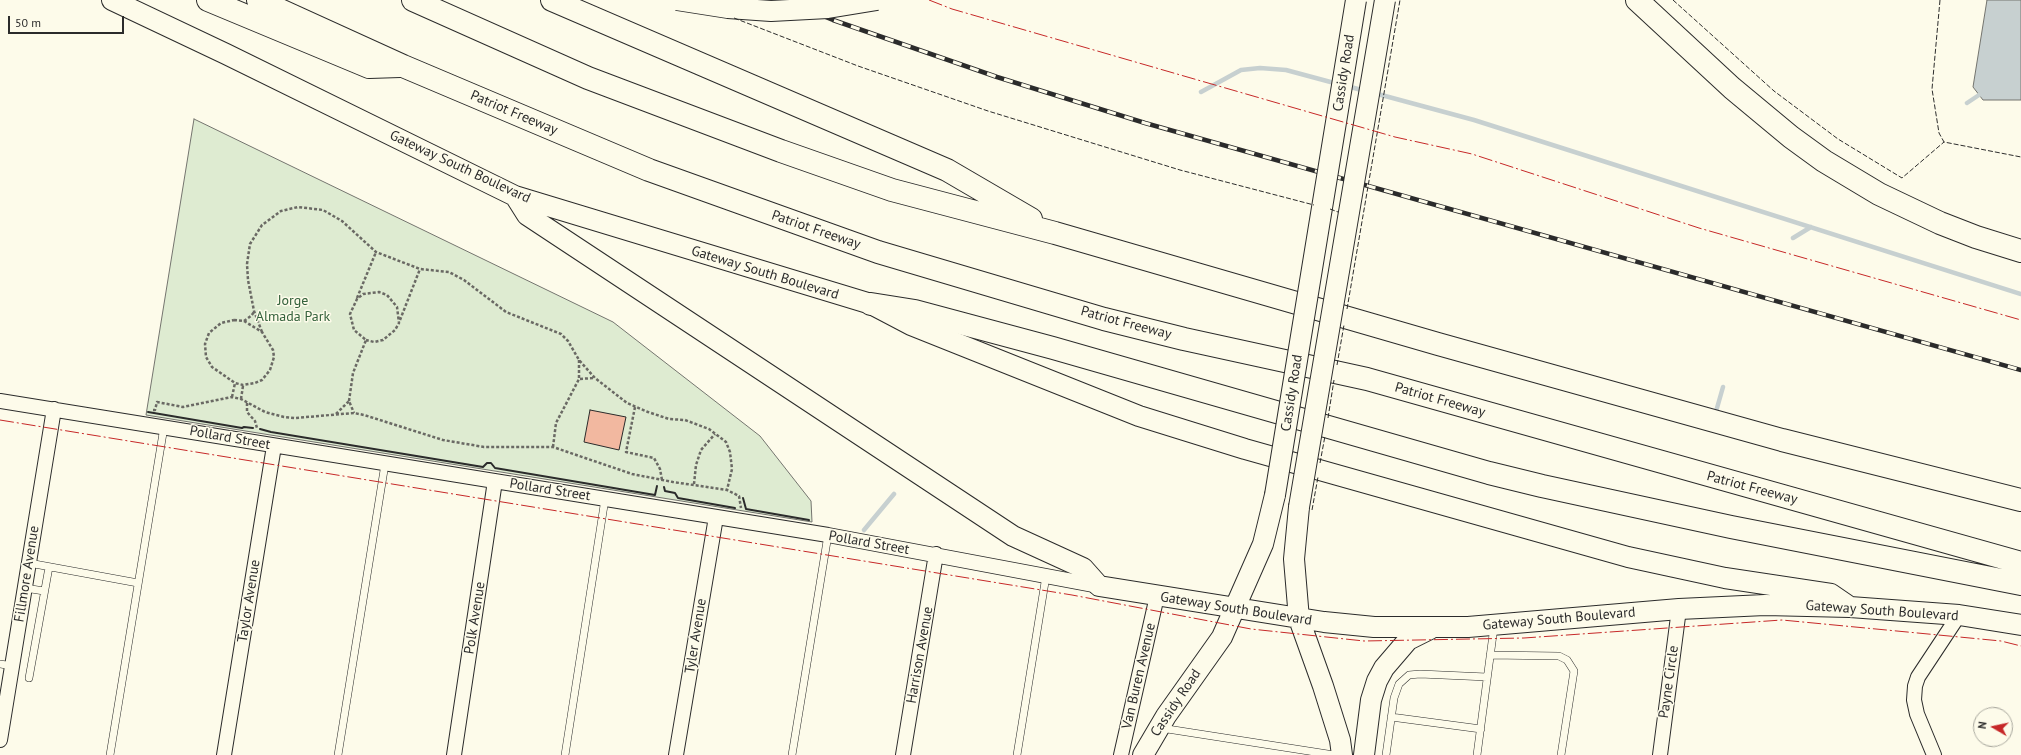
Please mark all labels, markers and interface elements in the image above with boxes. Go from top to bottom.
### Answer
scale bar [10,8,126,34]
text: 50 m [15,15,41,30]
street label: Cassidy Road [1330,33,1358,113]
street label: Patriot Freeway [468,87,560,139]
street label: Gateway South Boulevard [387,127,533,207]
street label: Patriot Freeway [769,207,863,253]
street label: Gateway South Boulevard [689,243,841,303]
park label: Jorge Almada Park [256,293,330,326]
street label: Patriot Freeway [1079,303,1173,343]
street label: Cassidy Road [1278,353,1306,433]
street label: Patriot Freeway [1393,379,1487,421]
street label: Pollard Street [188,423,272,453]
street label: Patriot Freeway [1705,468,1799,508]
street label: Pollard Street [508,475,592,505]
street label: Fillmore Avenue [11,525,43,623]
street label: Pollard Street [827,528,911,558]
street label: Taylor Avenue [234,558,264,644]
street label: Polk Avenue [461,581,489,655]
street label: Gateway South Boulevard [1159,589,1313,629]
street label: Tyler Avenue [682,597,710,675]
street label: Gateway South Boulevard [1805,597,1959,625]
street label: Gateway South Boulevard [1482,604,1636,634]
street label: Harrison Avenue [903,605,937,705]
street label: Van Buren Avenue [1119,621,1159,731]
street label: Payne Circle [1656,645,1682,719]
street label: Cassidy Road [1147,666,1205,740]
north arrow [1973,707,2013,747]
text: N [1975,721,1990,730]

